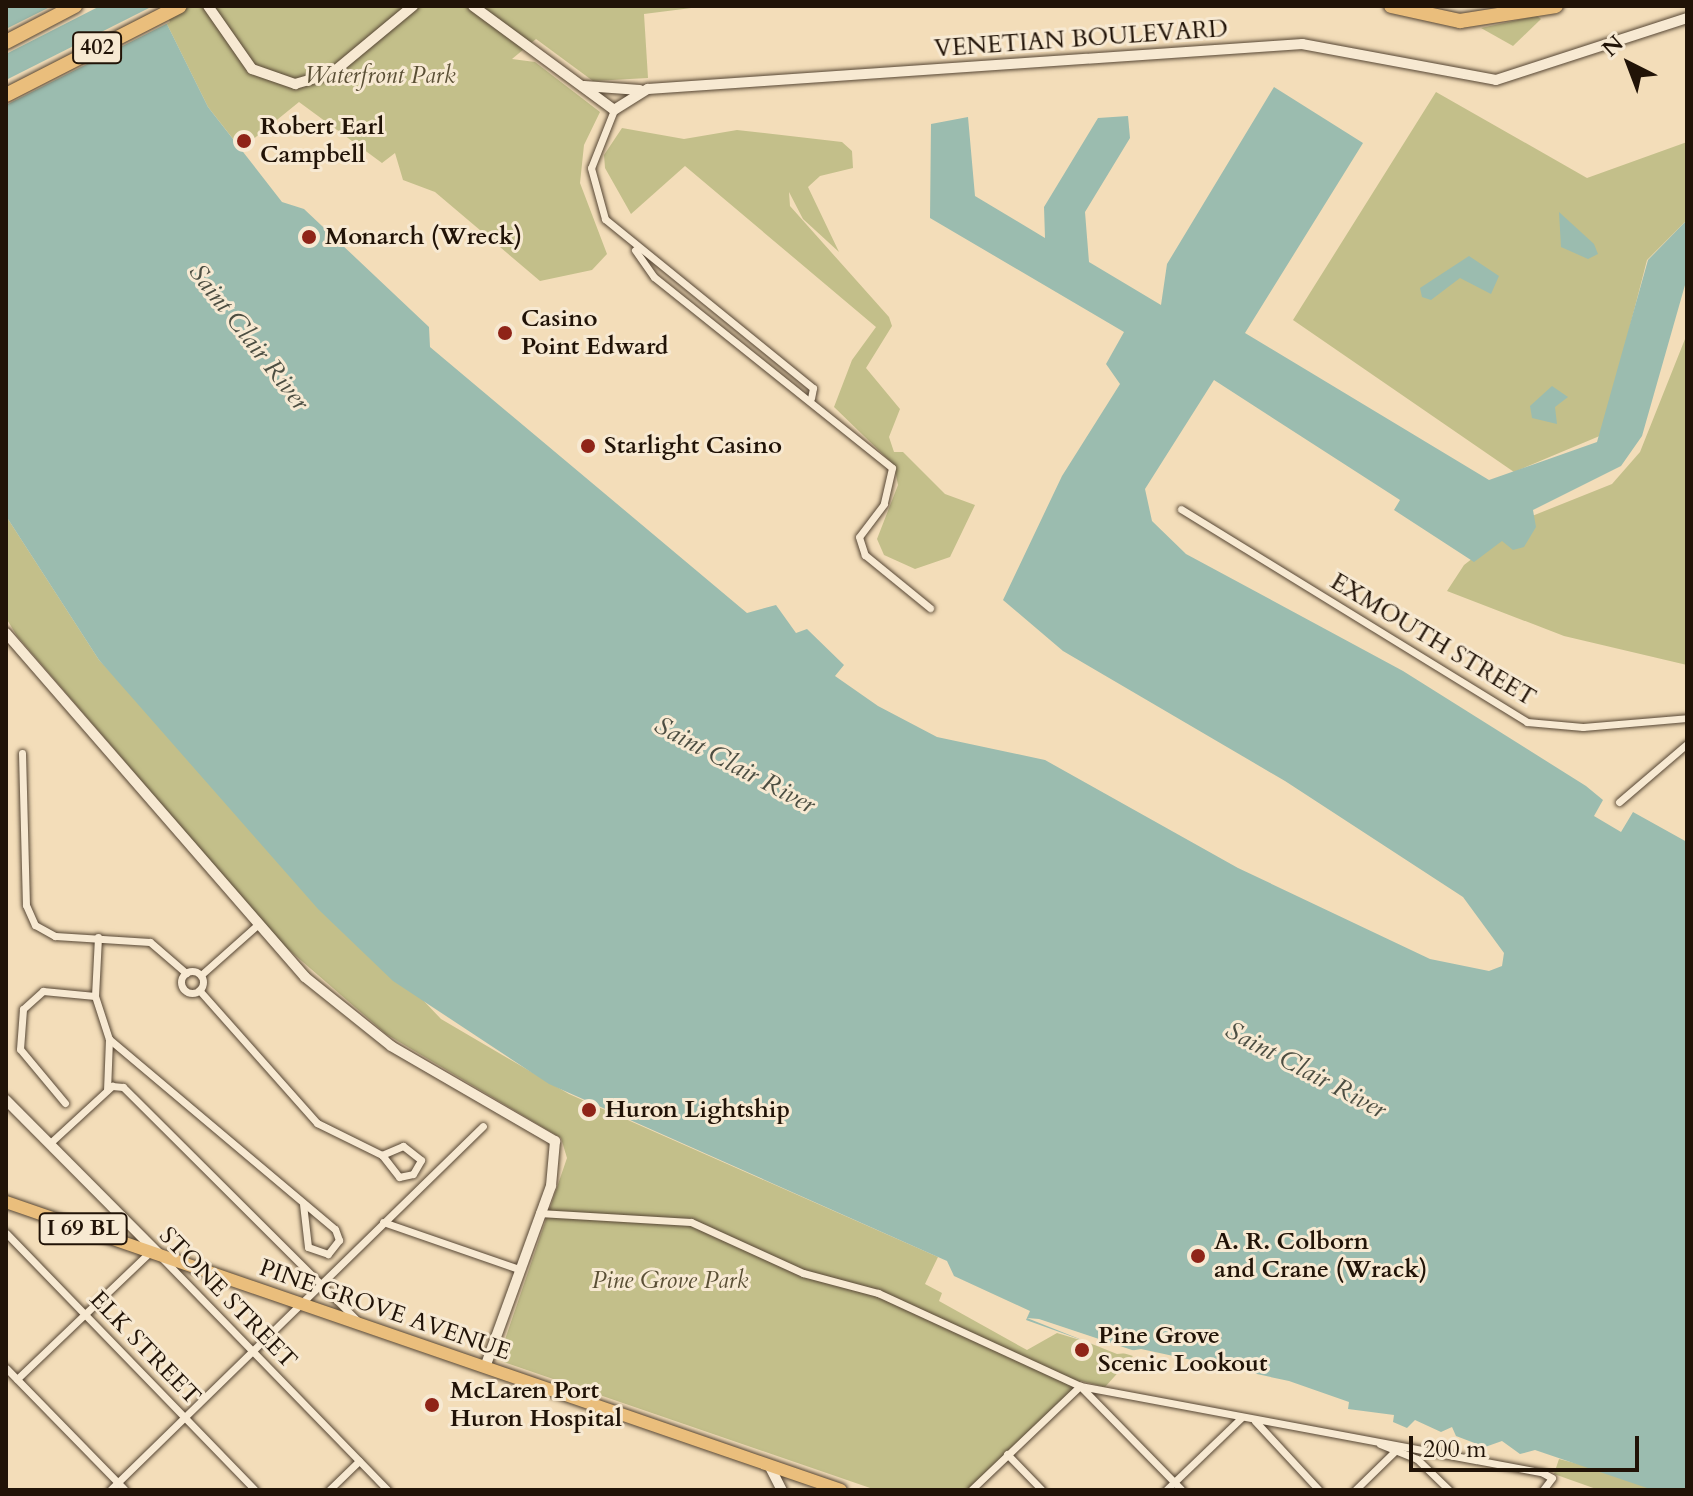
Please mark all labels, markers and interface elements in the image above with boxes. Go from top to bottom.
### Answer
street label: VENETIAN BOULEVARD [933,14,1229,64]
north arrow [1589,24,1669,104]
text: N [1596,29,1630,64]
road number: 402 [71,30,123,66]
park label: Waterfront Park [304,62,456,90]
place label: Robert Earl Campbell [260,113,384,169]
marker: Robert Earl Campbell [235,132,253,150]
place label: Monarch (Wreck) [325,223,522,251]
marker: Monarch (Wreck) [300,228,318,246]
water label: Saint Clair River [182,257,316,417]
place label: Casino Point Edward [521,305,669,361]
marker: Casino Point Edward [496,324,514,342]
place label: Starlight Casino [604,432,782,460]
marker: Starlight Casino [579,437,597,455]
street label: EXMOUTH STREET [1325,567,1541,713]
water label: Saint Clair River [649,710,821,820]
water label: Saint Clair River [1220,1015,1392,1125]
place label: Huron Lightship [605,1096,790,1124]
marker: Huron Lightship [580,1101,598,1119]
road number: I 69 BL [37,1211,129,1247]
street label: STONE STREET [153,1221,303,1375]
place label: A. R. Colborn and Crane (Wrack) [1214,1228,1427,1284]
marker: A. R. Colborn and Crane (Wrack) [1189,1247,1207,1265]
street label: PINE GROVE AVENUE [256,1253,514,1367]
park label: Pine Grove Park [592,1267,748,1295]
street label: ELK STREET [84,1285,206,1411]
place label: Pine Grove Scenic Lookout [1098,1322,1267,1378]
marker: Pine Grove Scenic Lookout [1073,1341,1091,1359]
place label: McLaren Port Huron Hospital [450,1377,622,1433]
marker: McLaren Port Huron Hospital [421,1394,443,1416]
scale bar [1413,1420,1643,1470]
text: 200 m [1423,1433,1487,1466]

